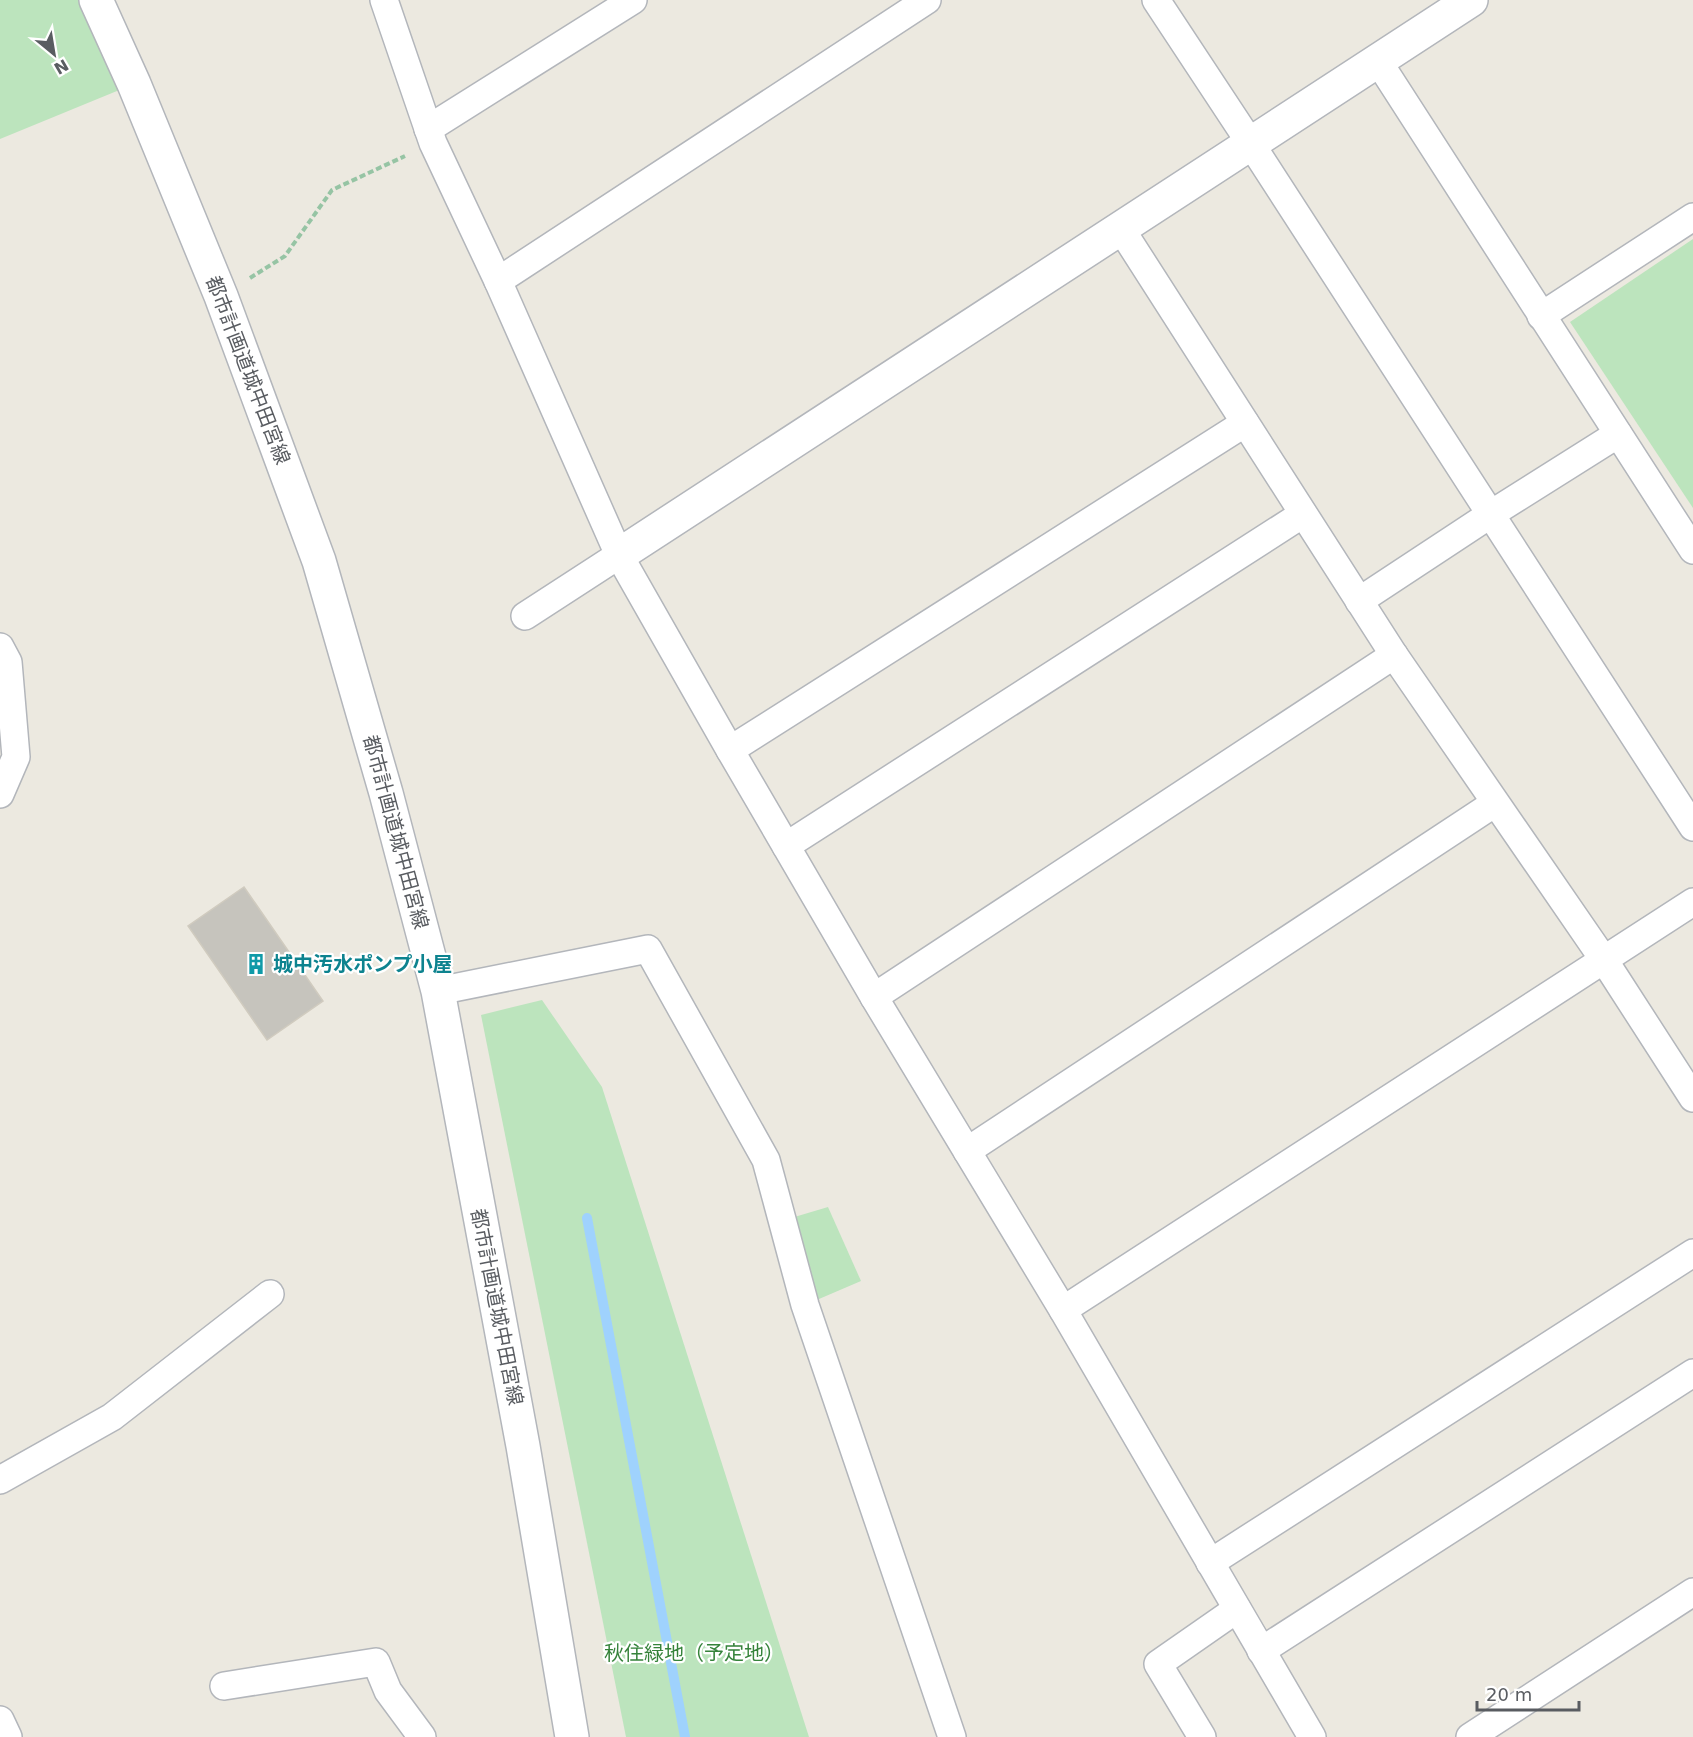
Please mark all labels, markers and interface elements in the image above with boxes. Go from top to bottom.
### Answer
north arrow [24,24,84,84]
text: N [51,55,72,78]
street label: 都市計画道城中田宮線 [201,272,295,468]
street label: 都市計画道城中田宮線 [359,732,433,932]
building icon: 城中汚水ポンプ小屋 [244,952,268,976]
place label: 城中汚水ポンプ小屋 [273,952,452,976]
street label: 都市計画道城中田宮線 [466,1207,528,1407]
park label: 秋住緑地（予定地） [604,1641,784,1665]
scale bar [1477,1674,1579,1712]
text: 20 m [1486,1684,1532,1705]

